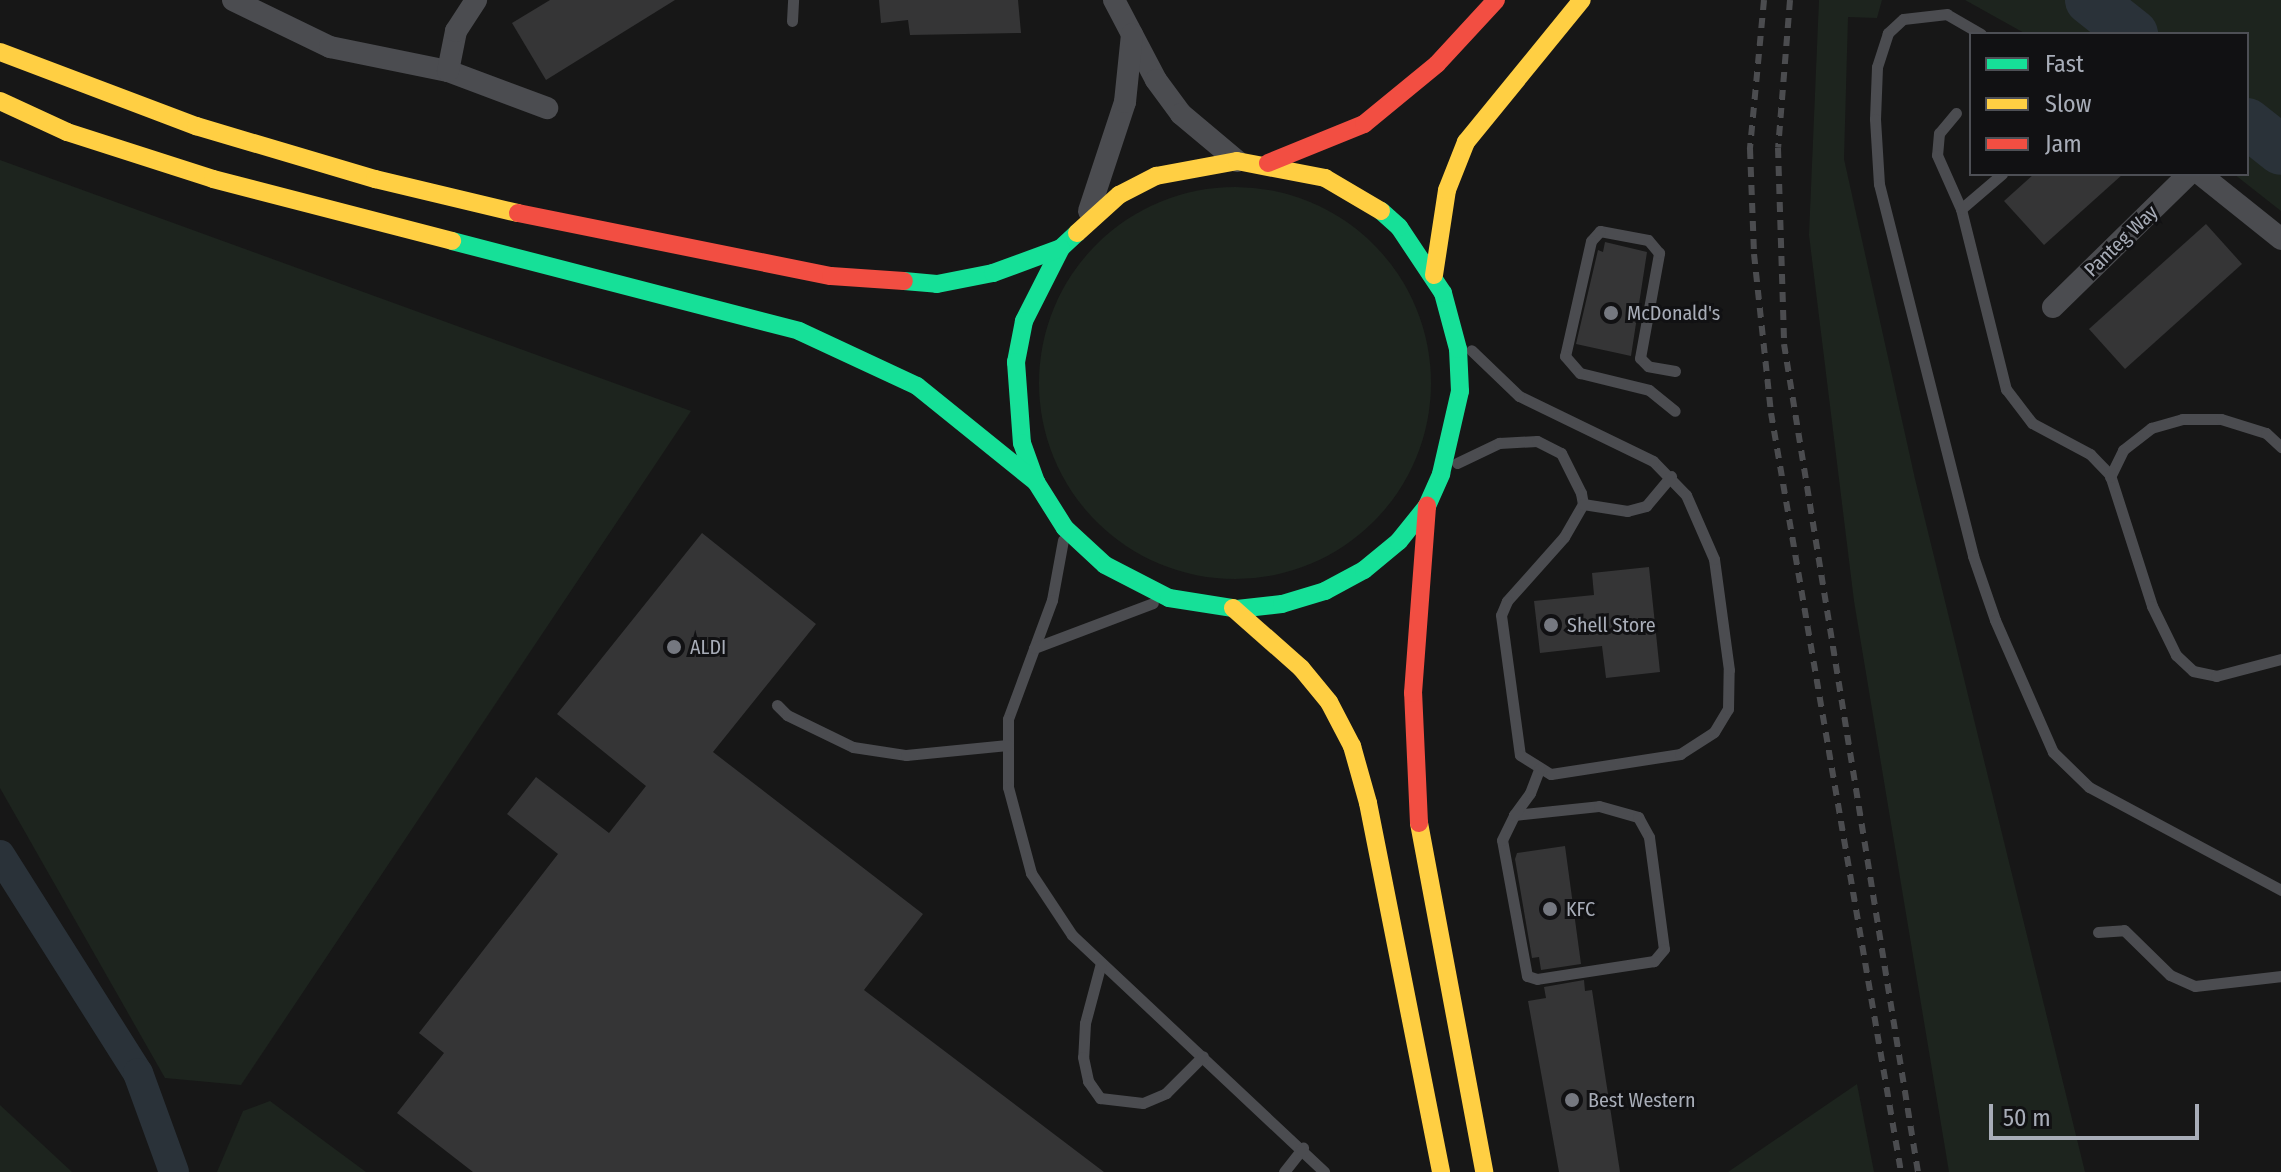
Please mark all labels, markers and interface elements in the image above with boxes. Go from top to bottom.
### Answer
legend [1969,32,2249,176]
text: Fast [2045,50,2084,78]
text: Slow [2045,90,2091,118]
text: Jam [2045,130,2082,158]
street label: Panteg Way [2079,200,2163,282]
place label: McDonald's [1627,301,1720,325]
marker: McDonald's [1602,304,1620,322]
place label: Shell Store [1567,613,1656,637]
marker: Shell Store [1542,616,1560,634]
place label: ALDI [690,635,726,659]
marker: ALDI [665,638,683,656]
place label: KFC [1566,897,1595,921]
marker: KFC [1541,900,1559,918]
place label: Best Western [1588,1088,1695,1112]
scale bar [1993,1088,2203,1138]
marker: Best Western [1563,1091,1581,1109]
text: 50 m [2003,1104,2051,1132]

